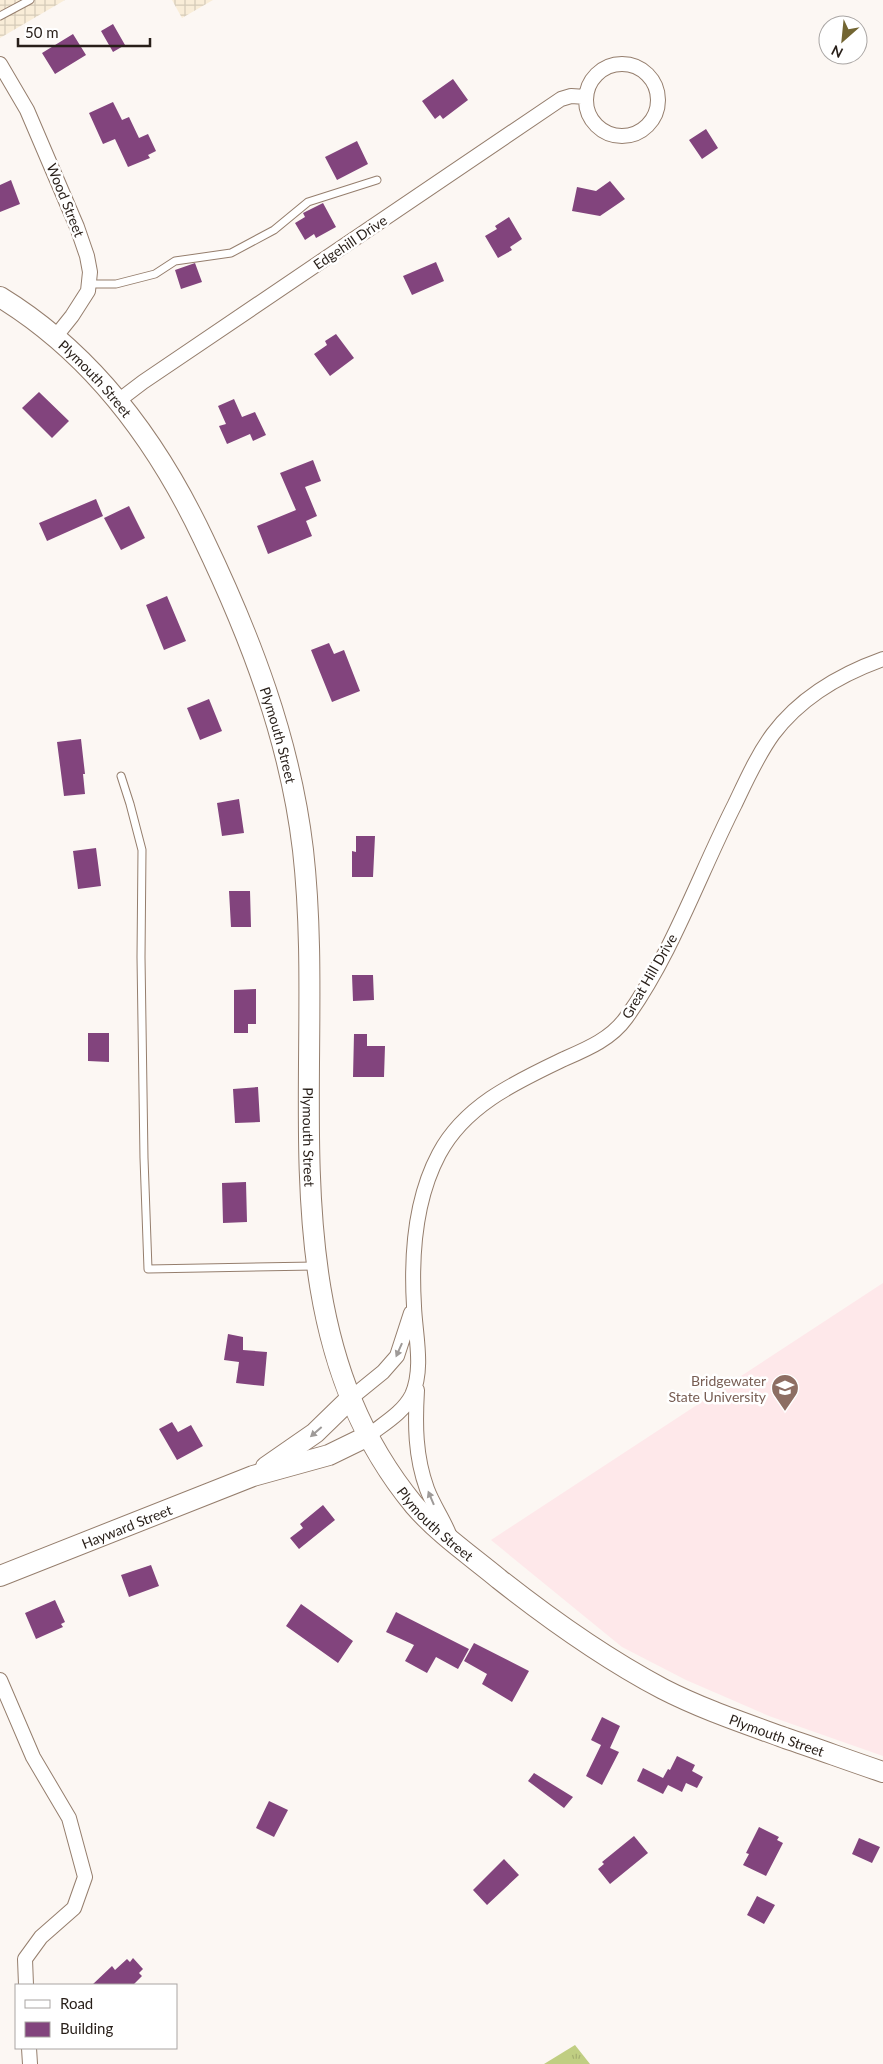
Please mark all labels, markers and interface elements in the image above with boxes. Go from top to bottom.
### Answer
scale bar [18,15,150,47]
north arrow [818,15,868,65]
text: 50 m [25,23,59,41]
text: N [828,42,846,62]
street label: Wood Street [44,161,88,239]
street label: Edgehill Drive [310,211,390,273]
street label: Plymouth Street [56,336,136,420]
street label: Plymouth Street [257,684,300,785]
street label: Great Hill Drive [618,930,680,1022]
street label: Plymouth Street [300,1087,319,1187]
one-way arrow [395,1343,403,1357]
place label: Bridgewater State University [668,1372,767,1405]
school or university icon: Bridgewater State University [770,1373,800,1412]
one-way arrow [311,1426,323,1438]
street label: Plymouth Street [394,1483,477,1564]
one-way arrow [426,1491,434,1505]
street label: Hayward Street [79,1501,174,1551]
street label: Plymouth Street [727,1710,827,1759]
legend [15,1984,178,2049]
text: Road [60,1994,93,2012]
text: Building [60,2019,113,2037]

